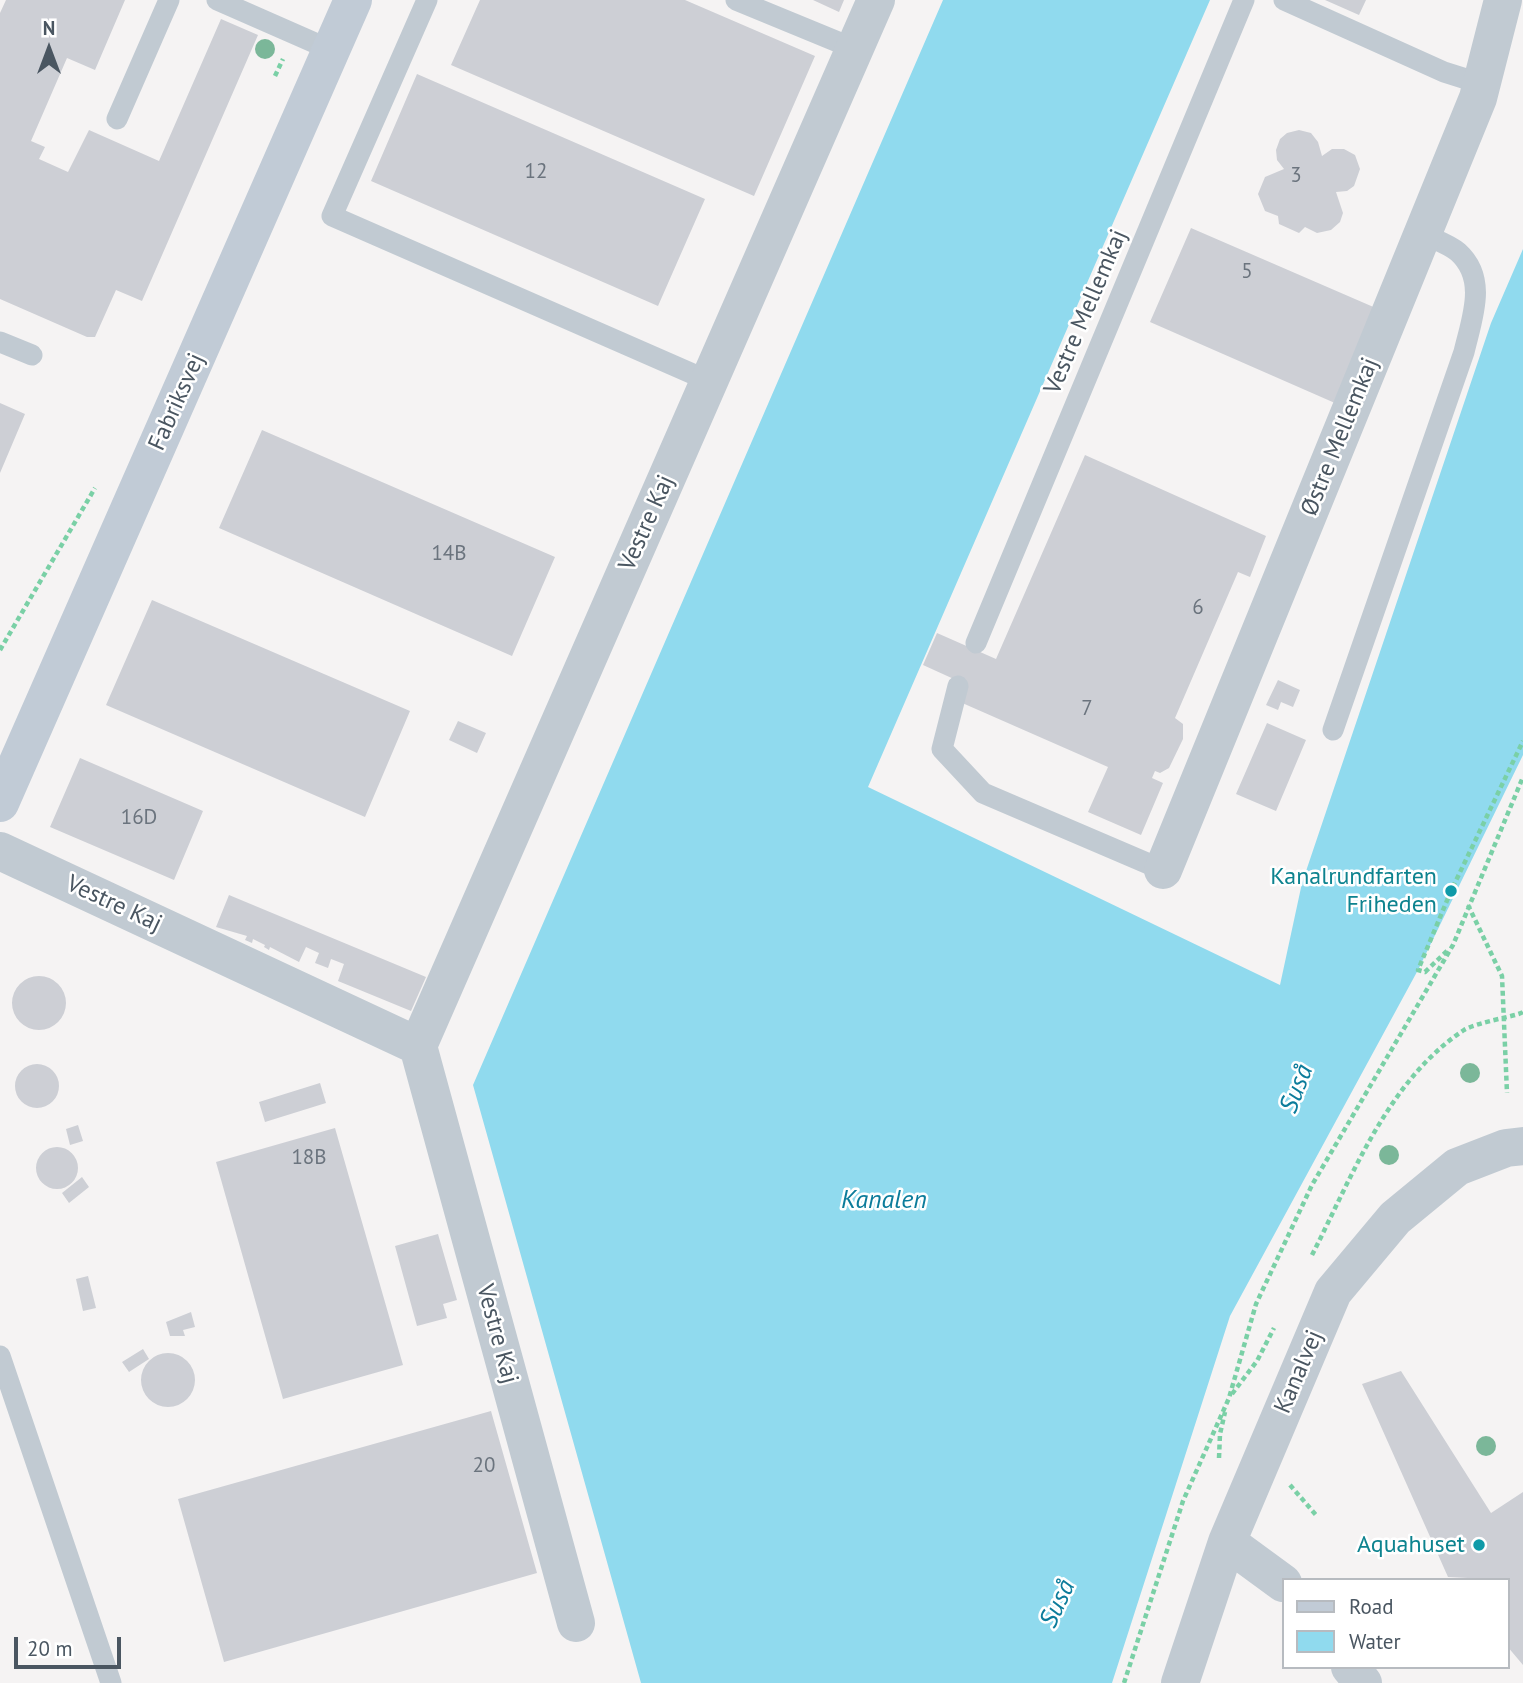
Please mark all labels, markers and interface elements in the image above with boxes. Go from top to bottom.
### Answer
north arrow [14,14,84,84]
text: N [43,16,55,40]
house number: 12 [525,159,547,185]
house number: 3 [1290,163,1302,189]
street label: Vestre Mellemkaj [1038,225,1134,399]
house number: 5 [1241,259,1253,285]
street label: Fabriksvej [143,349,211,455]
street label: Østre Mellemkaj [1295,354,1385,520]
street label: Vestre Kaj [613,471,681,575]
house number: 14B [431,541,467,567]
house number: 6 [1192,595,1204,621]
house number: 7 [1081,696,1093,722]
house number: 16D [121,805,157,831]
place label: Kanalrundfarten Friheden [1270,863,1437,919]
street label: Vestre Kaj [62,869,166,939]
marker: Kanalrundfarten Friheden [1443,883,1459,899]
water label: Suså [1274,1060,1320,1118]
house number: 18B [291,1145,327,1171]
water label: Kanalen [841,1185,927,1217]
street label: Vestre Kaj [470,1281,524,1387]
street label: Kanalvej [1269,1326,1329,1418]
house number: 20 [473,1453,495,1479]
place label: Aquahuset [1357,1531,1465,1559]
marker: Aquahuset [1471,1537,1487,1553]
water label: Suså [1033,1575,1083,1633]
legend [1282,1578,1509,1669]
text: Road [1349,1593,1393,1620]
scale bar [18,1624,124,1668]
text: Water [1349,1628,1401,1655]
text: 20 m [27,1635,73,1662]

